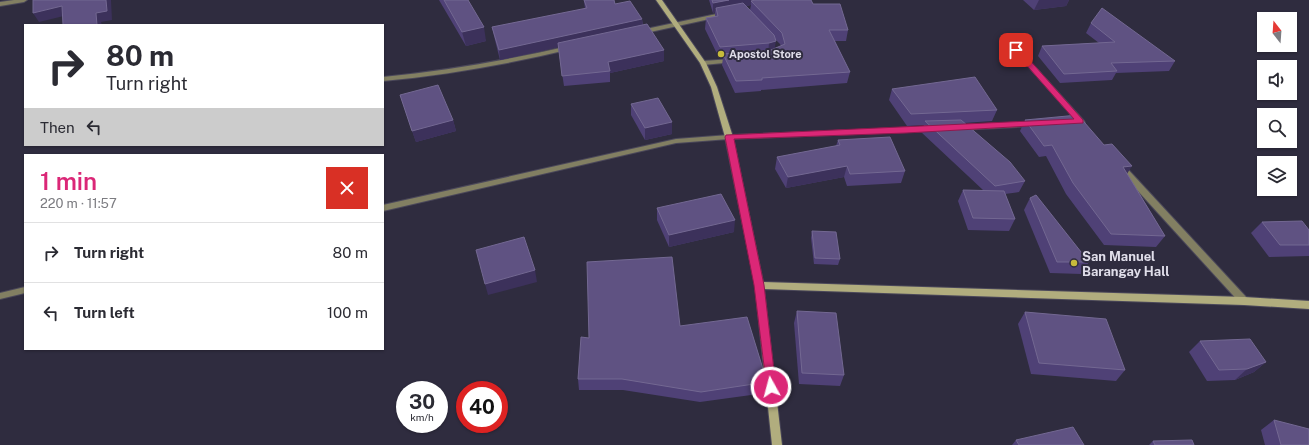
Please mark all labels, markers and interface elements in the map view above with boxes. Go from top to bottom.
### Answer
north arrow [1257,12,1297,52]
map controls [1257,12,1297,196]
pin [999,33,1033,67]
text: 80 m [106,39,174,72]
icon: arrive [1005,39,1027,61]
icon: right [40,40,92,92]
place label: Apostol Store [729,48,802,60]
marker: Apostol Store [716,49,726,59]
button: sound [1257,60,1297,100]
text: Turn right [106,73,188,94]
button: search [1257,108,1297,148]
icon: left [83,116,105,138]
text: Then [40,119,75,136]
button: layers [1257,156,1297,196]
text: 1 min [40,167,97,195]
button: close [326,167,368,209]
text: 220 m · 11:57 [40,196,117,211]
icon: right [40,242,62,264]
text: Turn right [74,244,144,261]
text: 80 m [333,244,368,261]
place label: San Manuel Barangay Hall [1082,249,1170,279]
marker: San Manuel Barangay Hall [1069,258,1079,268]
icon: left [40,302,62,324]
text: Turn left [74,304,135,321]
text: 100 m [327,304,368,321]
position arrow [750,366,792,408]
speed limit sign: 40 [456,381,508,433]
text: 30 [409,390,435,414]
text: km/h [410,411,434,423]

